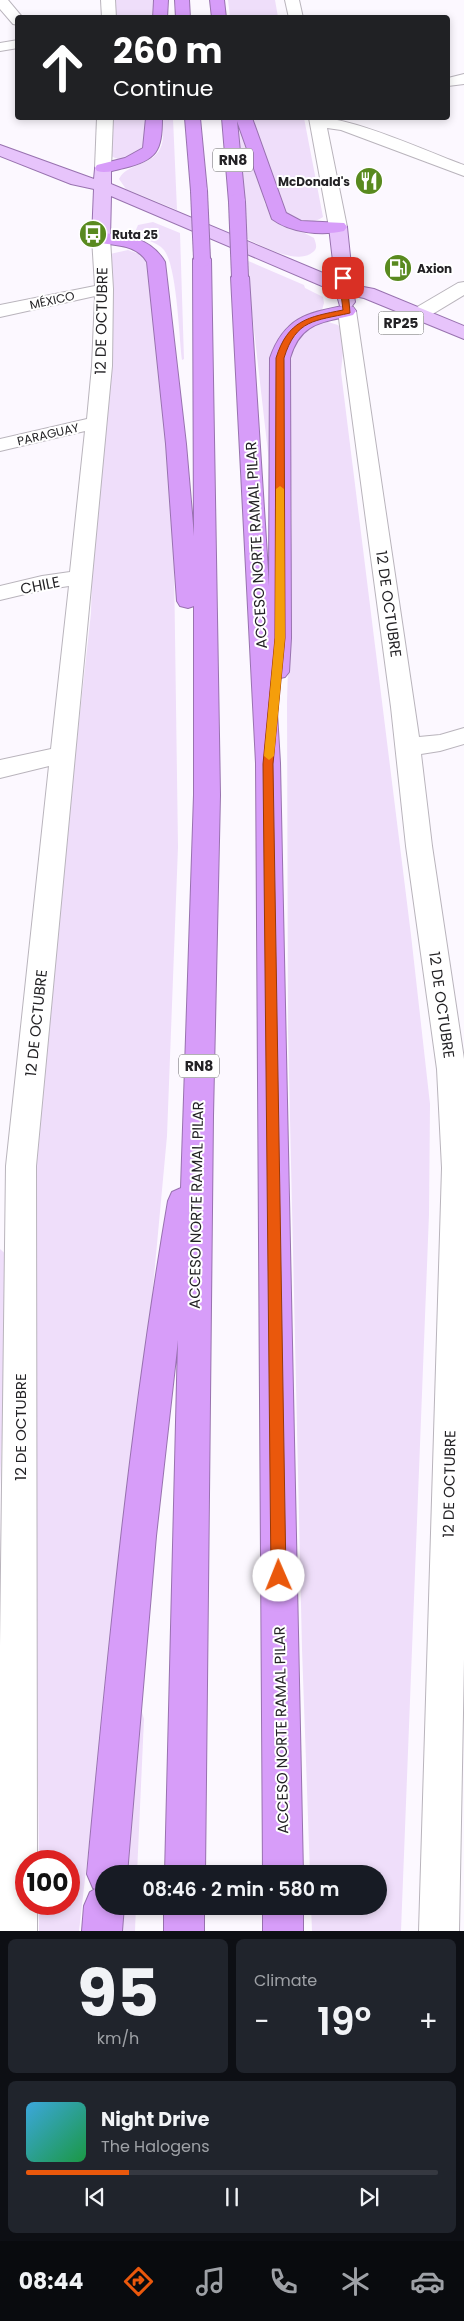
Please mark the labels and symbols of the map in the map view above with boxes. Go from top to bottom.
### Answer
road number: RN8 [213,148,253,172]
restaurant icon: McDonald's [354,166,384,196]
place label: McDonald's [278,173,350,190]
bus stop icon: Ruta 25 [78,219,108,249]
place label: Ruta 25 [112,226,158,243]
fuel station icon: Axion [383,253,413,283]
pin [322,257,364,299]
place label: Axion [417,260,452,277]
street label: 12 DE OCTUBRE [90,267,112,375]
street label: MÉXICO [28,287,76,313]
road number: RP25 [378,312,424,334]
street label: PARAGUAY [15,419,81,449]
street label: ACCESO NORTE RAMAL PILAR [240,441,272,649]
street label: 12 DE OCTUBRE [371,549,407,659]
street label: CHILE [18,571,62,599]
street label: 12 DE OCTUBRE [424,950,460,1060]
street label: 12 DE OCTUBRE [20,969,52,1077]
road number: RN8 [179,1054,219,1078]
street label: ACCESO NORTE RAMAL PILAR [184,1101,208,1309]
street label: 12 DE OCTUBRE [10,1373,31,1481]
street label: 12 DE OCTUBRE [438,1430,460,1538]
position arrow [252,1549,304,1601]
street label: ACCESO NORTE RAMAL PILAR [269,1626,293,1834]
speed limit sign: 100 [15,1850,80,1915]

